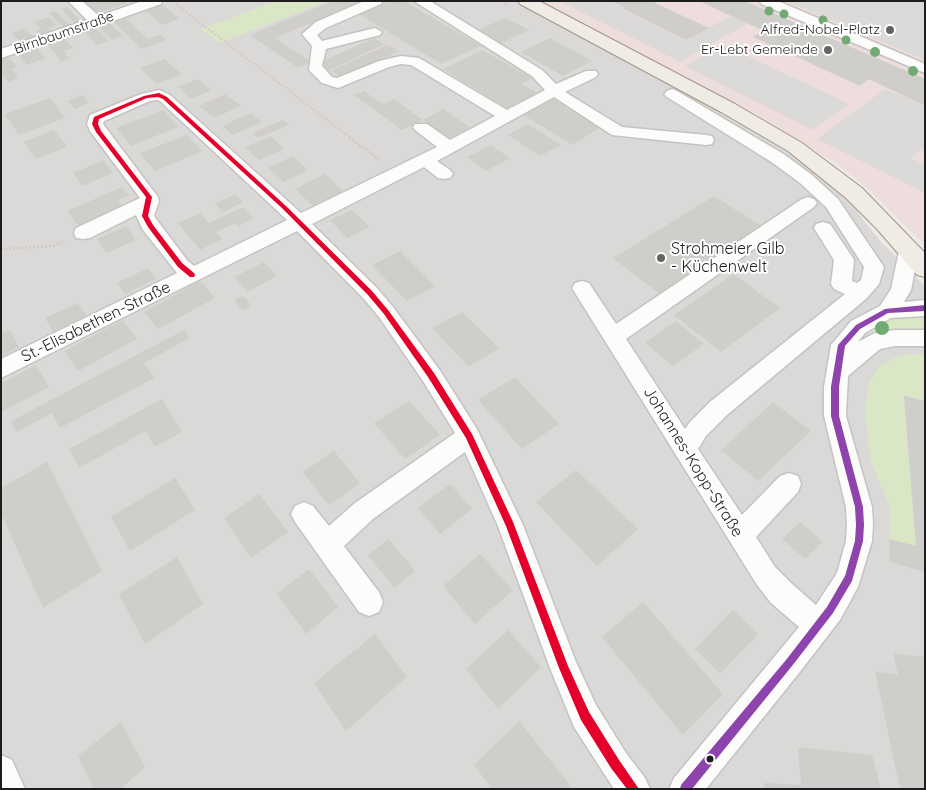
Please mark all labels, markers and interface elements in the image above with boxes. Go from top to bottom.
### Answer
street label: Birnbaumstraße [12,8,116,58]
place label: Alfred-Nobel-Platz [761,22,880,38]
marker: Alfred-Nobel-Platz [884,24,896,36]
place label: Er-Lebt Gemeinde [701,42,818,58]
marker: Er-Lebt Gemeinde [822,44,834,56]
place label: Strohmeier Gilb - Küchenwelt [671,239,785,277]
marker: Strohmeier Gilb - Küchenwelt [655,252,667,264]
street label: St.-Elisabethen-Straße [18,277,174,367]
street label: Johannes-Kopp-Straße [639,383,747,541]
unlabelled marker [705,754,715,764]

